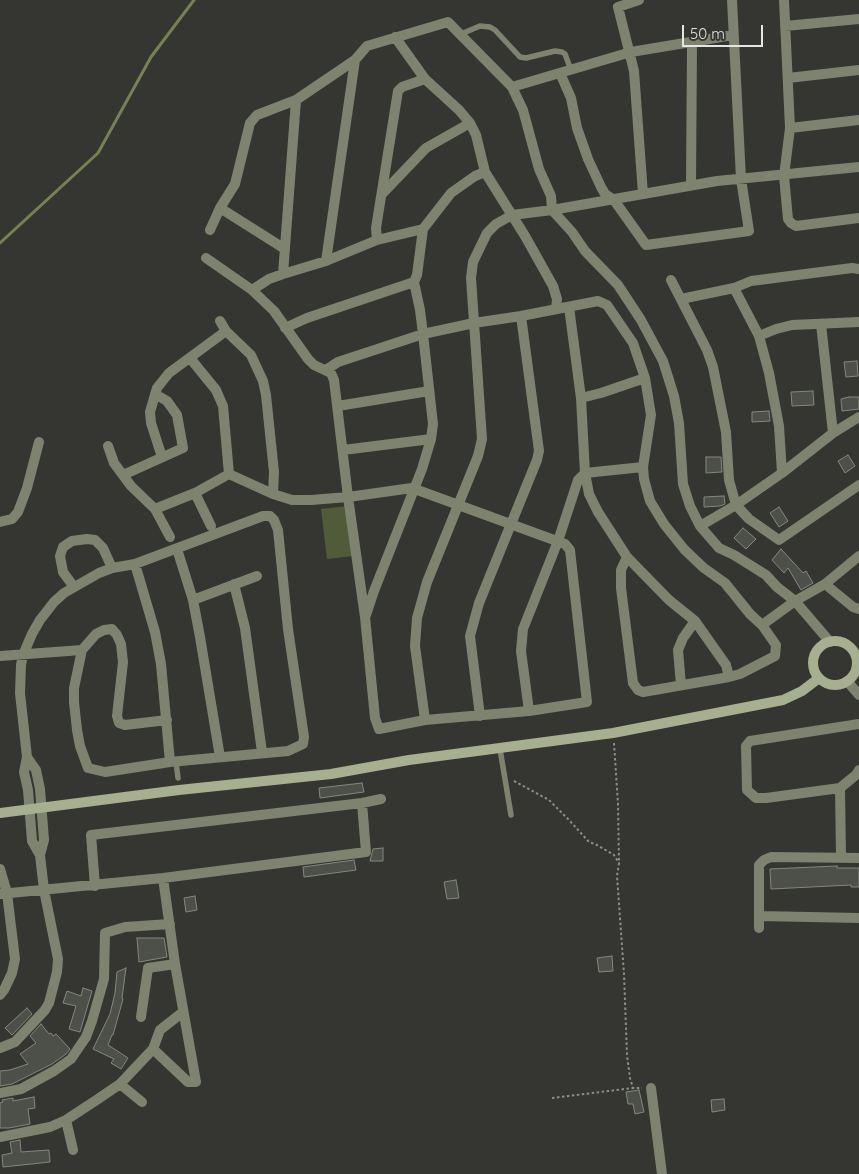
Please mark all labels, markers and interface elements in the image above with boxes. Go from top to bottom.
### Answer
scale bar [684,15,765,47]
text: 50 m [690,24,725,43]

